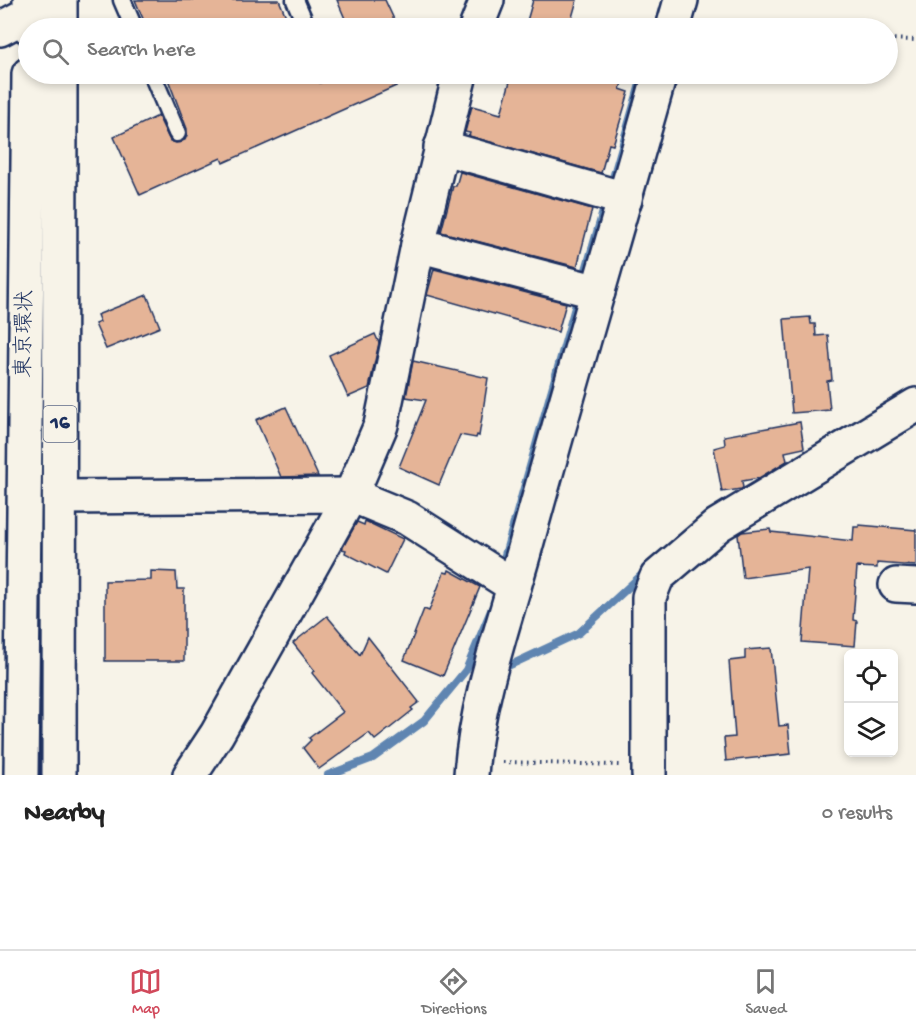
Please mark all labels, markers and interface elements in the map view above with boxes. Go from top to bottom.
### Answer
search box [18,18,898,84]
icon: search [39,35,72,68]
text: Search here [87,38,195,64]
street label: 東京環状 [11,290,40,378]
road number: 16 [44,406,76,442]
map controls [844,649,898,757]
button: locate [844,649,898,703]
button: layers [844,703,898,757]
text: Nearby [24,799,105,830]
text: 0 results [822,803,892,826]
tab: Map [129,965,162,1020]
tab: Directions [421,965,487,1020]
tab: Saved [745,965,786,1020]

